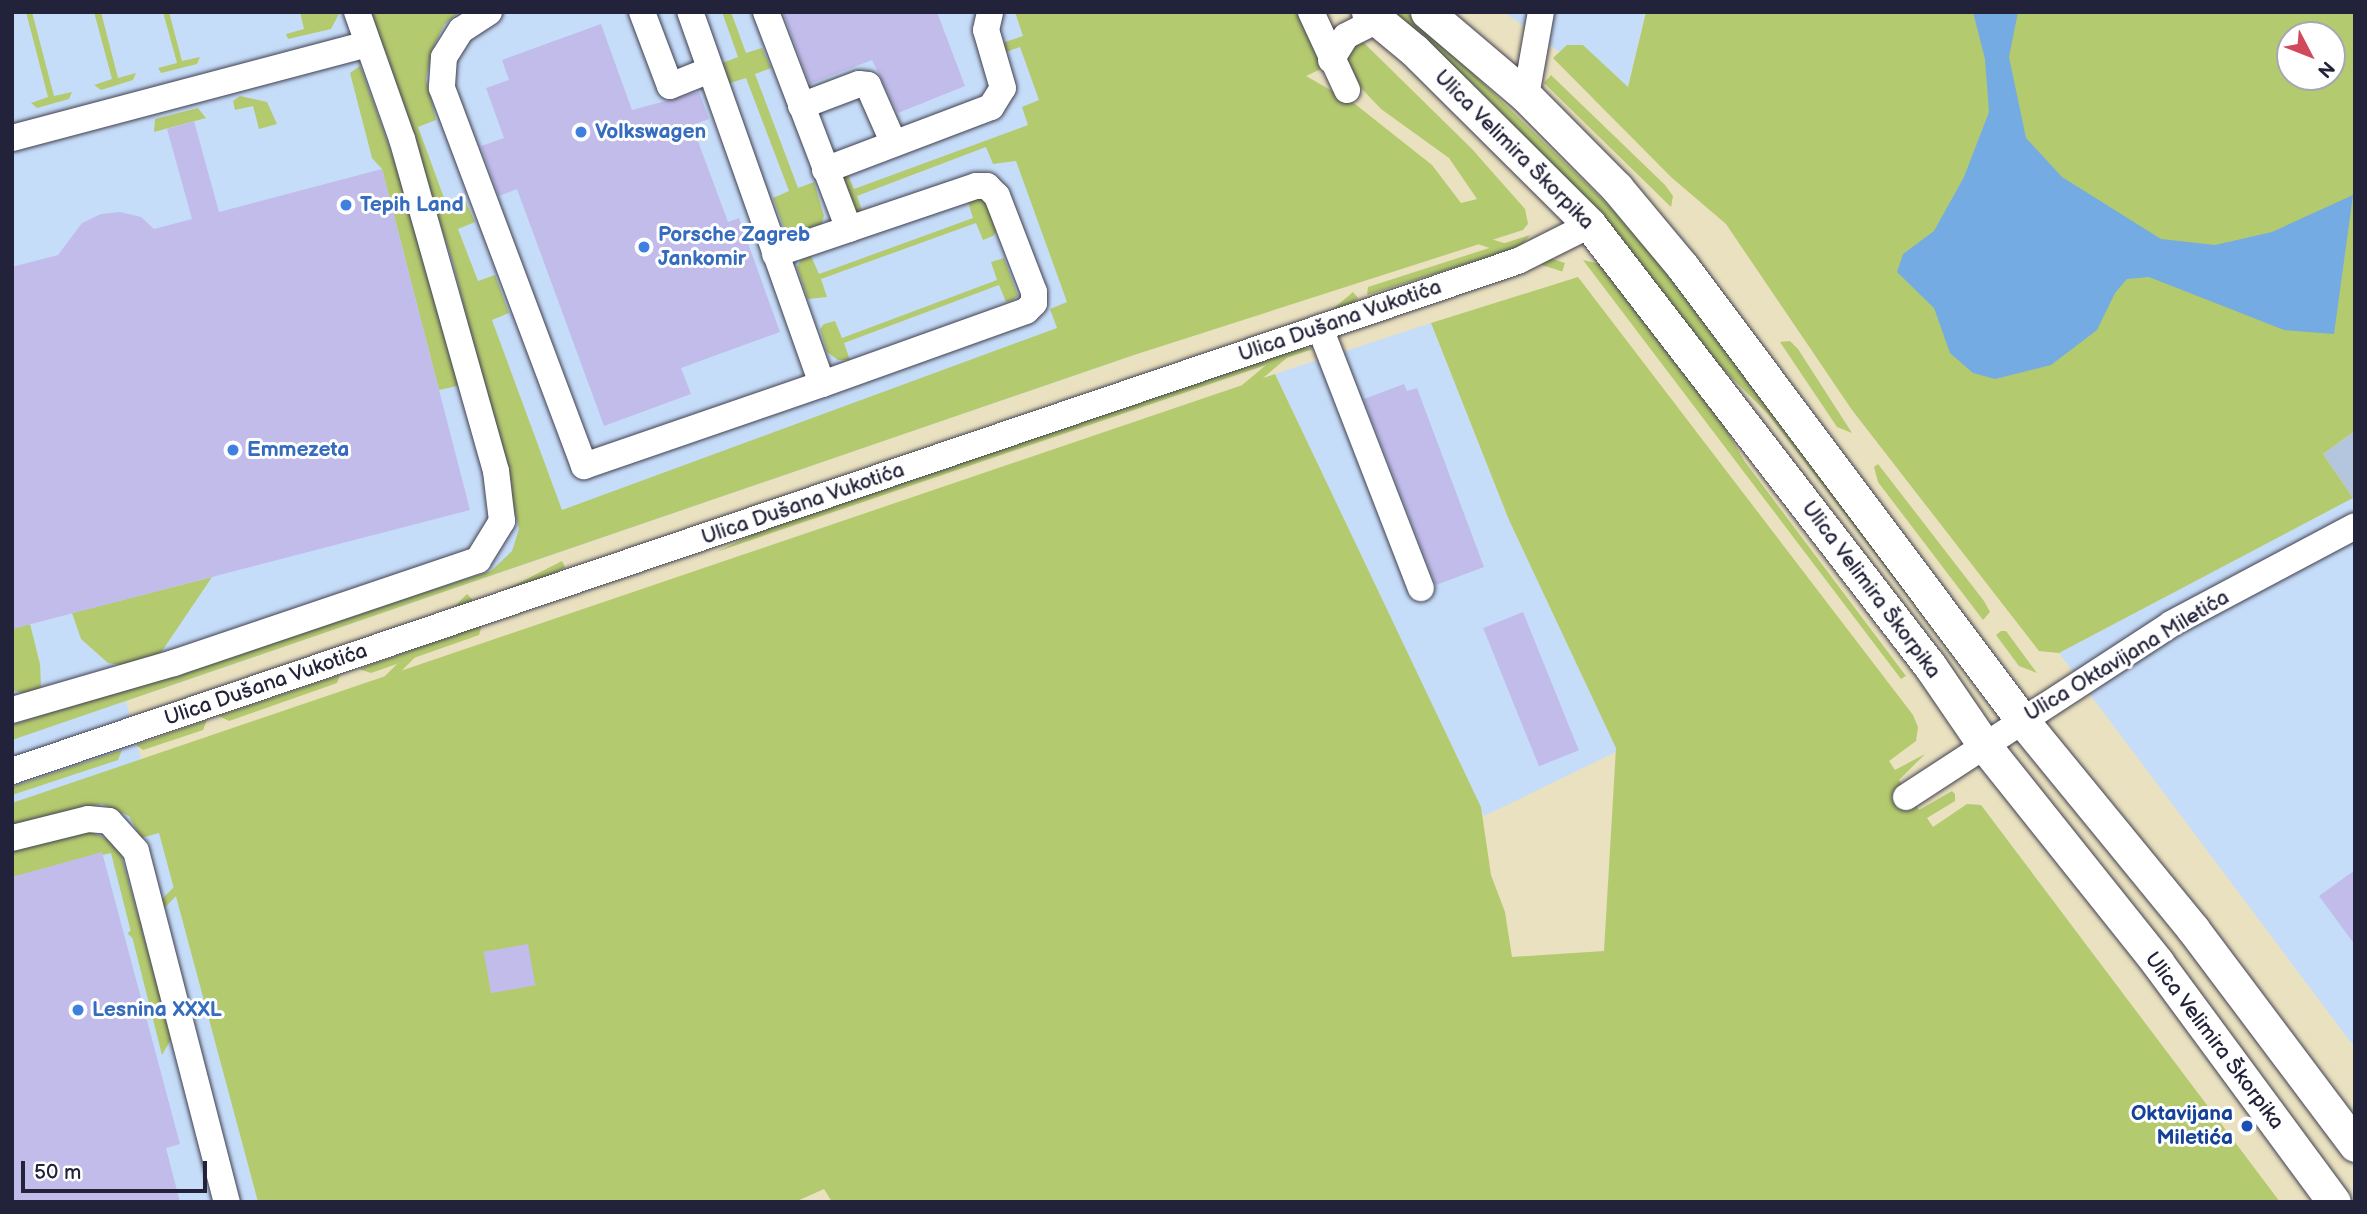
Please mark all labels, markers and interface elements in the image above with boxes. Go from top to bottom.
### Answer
north arrow [2276,21,2346,91]
text: N [2312,56,2339,82]
street label: Ulica Velimira Škorpika [1429,65,1599,235]
place label: Volkswagen [595,119,706,145]
marker: Volkswagen [573,124,589,140]
place label: Tepih Land [360,192,464,218]
marker: Tepih Land [338,197,354,213]
place label: Porsche Zagreb Jankomir [658,222,810,272]
marker: Porsche Zagreb Jankomir [636,239,652,255]
street label: Ulica Dušana Vukotića [1235,274,1445,368]
place label: Emmezeta [247,437,349,463]
marker: Emmezeta [225,442,241,458]
street label: Ulica Dušana Vukotića [698,457,908,551]
street label: Ulica Velimira Škorpika [1796,496,1946,684]
street label: Ulica Oktavijana Miletića [2020,585,2234,727]
street label: Ulica Dušana Vukotića [161,638,371,732]
street label: Ulica Velimira Škorpika [2139,947,2289,1135]
place label: Lesnina XXXL [92,997,222,1023]
marker: Lesnina XXXL [70,1002,86,1018]
place label: Oktavijana Miletića [2131,1101,2233,1151]
marker: Oktavijana Miletića [2239,1118,2255,1134]
scale bar [24,1148,210,1192]
text: 50 m [34,1160,81,1185]

